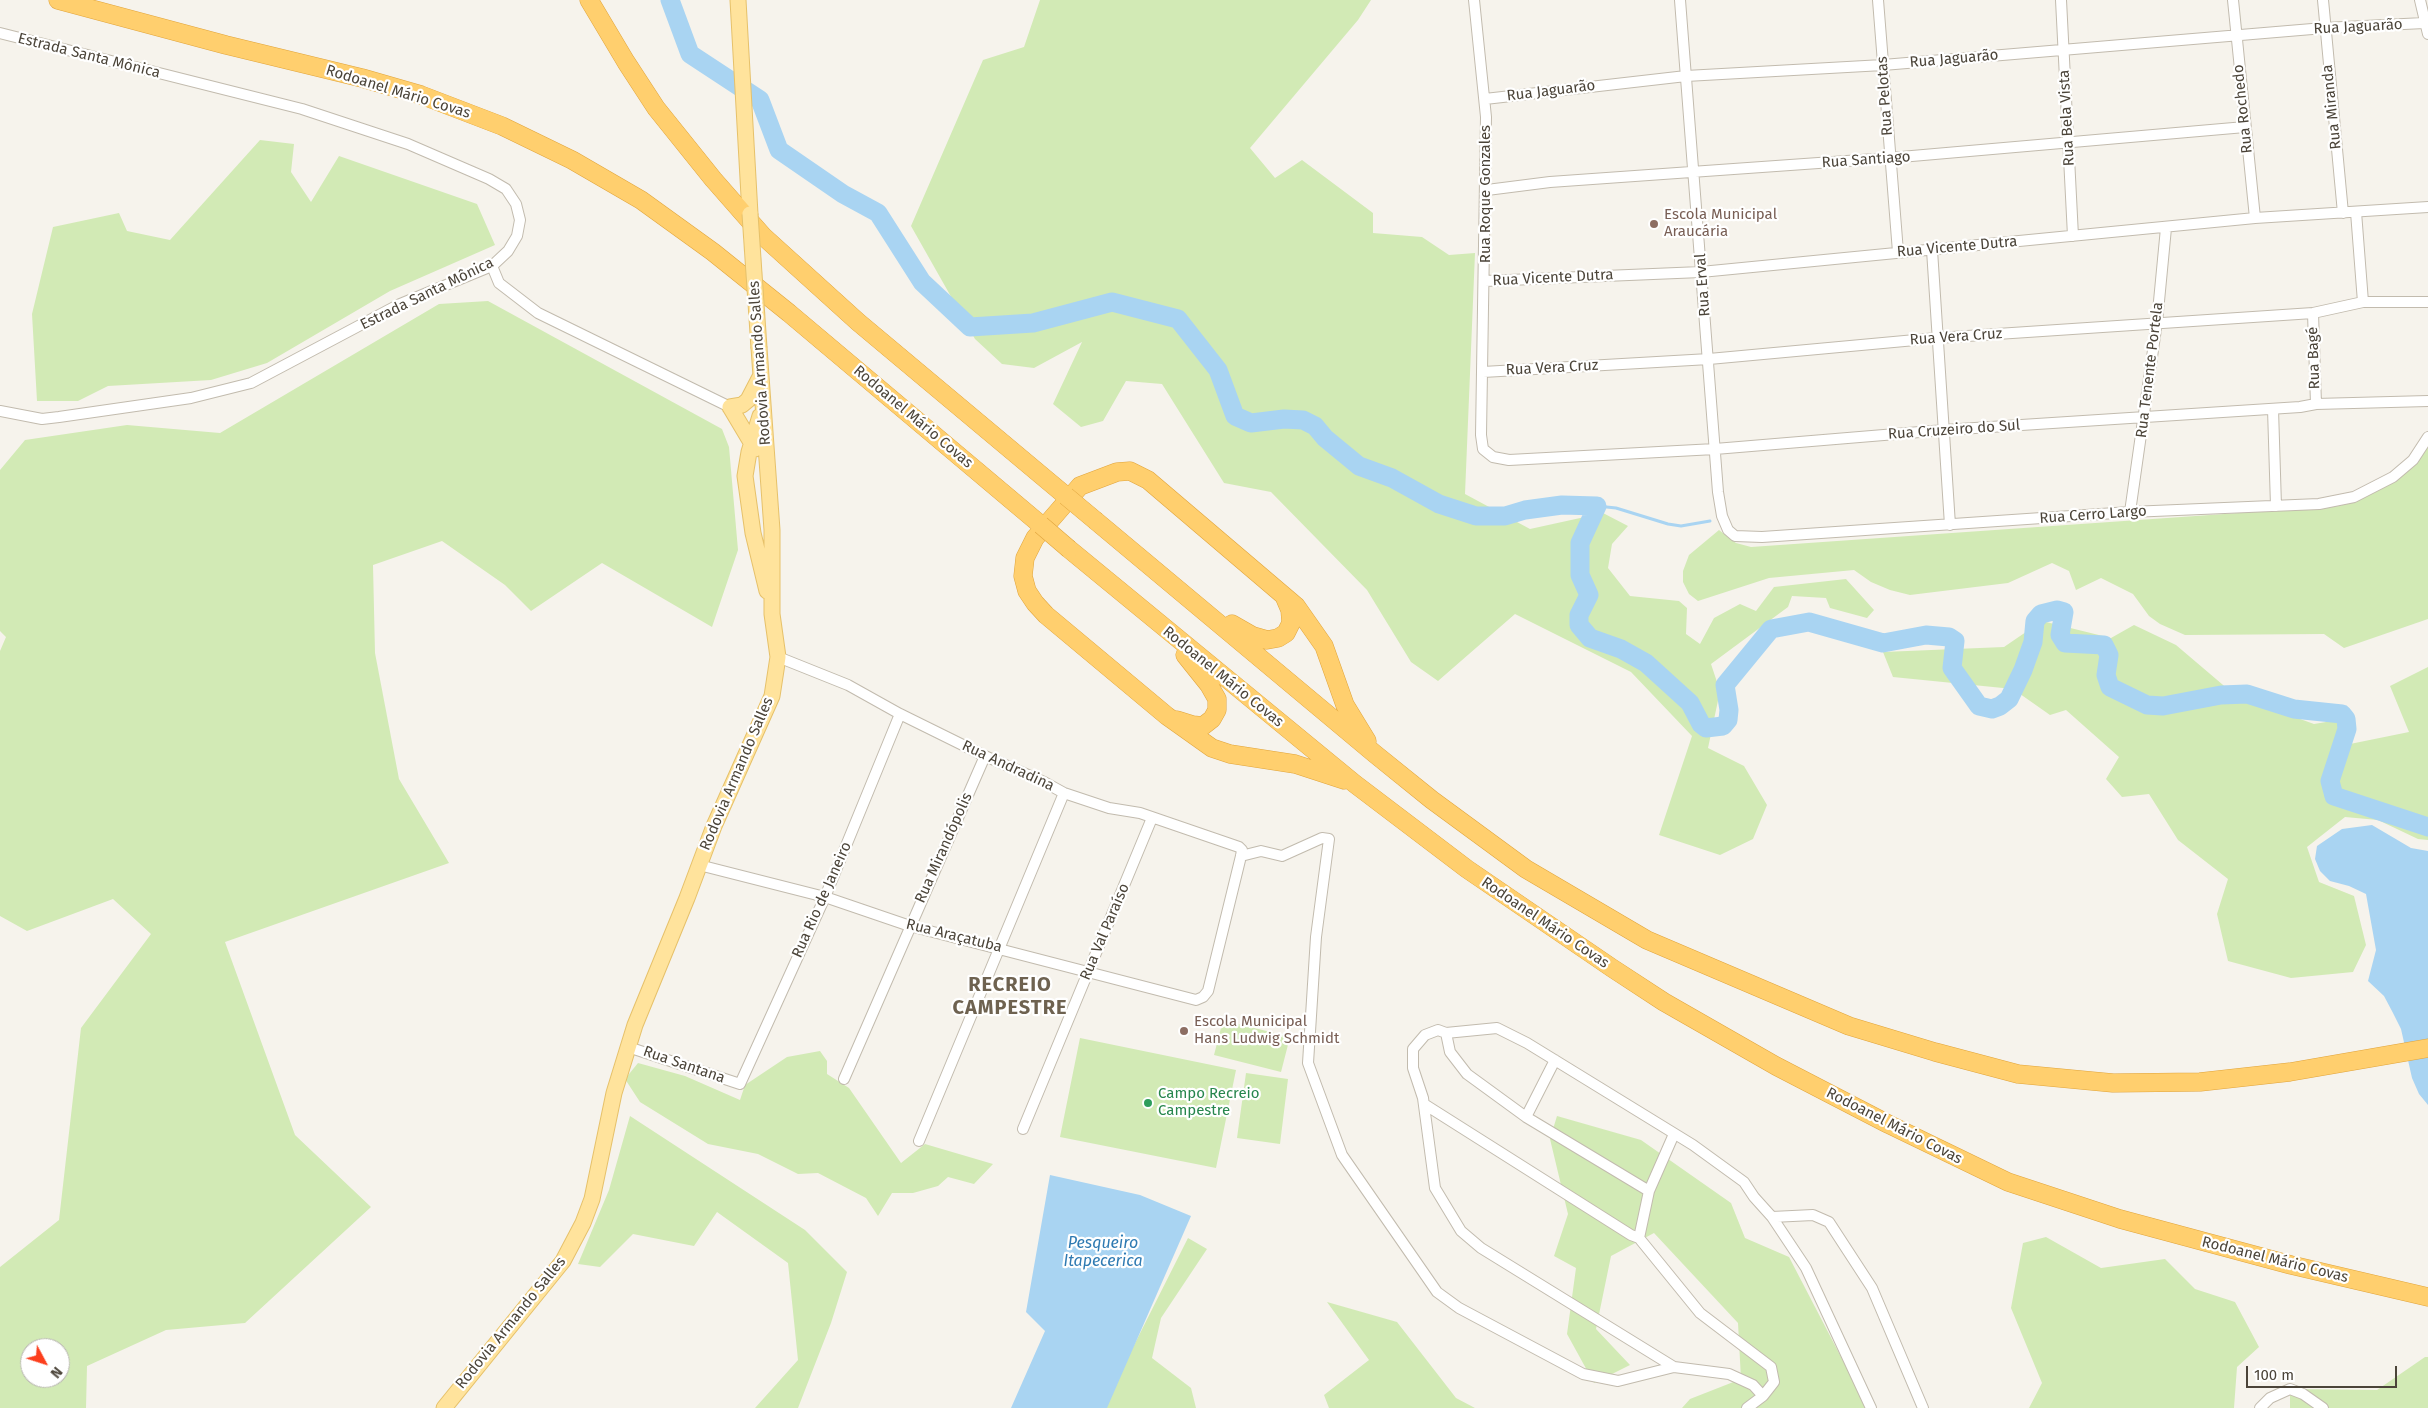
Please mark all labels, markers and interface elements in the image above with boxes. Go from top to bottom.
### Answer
street label: Rua Jaguarão [2313,16,2403,38]
street label: Estrada Santa Mônica [16,30,162,82]
street label: Rua Jaguarão [1909,46,1999,72]
street label: Rua Pelotas [1873,56,1897,136]
street label: Rodoanel Mário Covas [324,61,472,123]
street label: Rua Rochedo [2229,64,2257,154]
street label: Rua Miranda [2319,64,2345,150]
street label: Rua Bela Vista [2055,69,2079,167]
street label: Rua Jaguarão [1506,77,1596,105]
street label: Rua Roque Gonzales [1477,125,1495,263]
street label: Rua Santiago [1821,148,1911,172]
place label: Escola Municipal Araucária [1664,206,1777,241]
marker: Escola Municipal Araucária [1648,218,1660,230]
street label: Rua Vicente Dutra [1896,233,2018,261]
street label: Rua Erval [1692,253,1714,317]
street label: Estrada Santa Mônica [357,254,497,334]
street label: Rua Vicente Dutra [1492,266,1614,290]
street label: Rodovia Armando Salles [745,280,775,446]
street label: Rua Tenente Portela [2133,301,2167,439]
street label: Rua Vera Cruz [1909,325,2003,349]
street label: Rua Bagé [2304,326,2324,390]
street label: Rua Vera Cruz [1505,357,1599,379]
street label: Rodoanel Mário Covas [850,362,976,472]
street label: Rua Cruzeiro do Sul [1887,416,2021,444]
street label: Rua Cerro Largo [2039,502,2147,528]
street label: Rodoanel Mário Covas [1159,623,1287,731]
street label: Rodovia Armando Salles [696,695,778,853]
street label: Rua Andradina [959,737,1057,795]
street label: Rua Mirandópolis [912,790,976,906]
street label: Rua Rio de Janeiro [788,839,856,961]
street label: Rodoanel Mário Covas [1478,874,1612,972]
street label: Rua Val Paraíso [1076,881,1134,983]
street label: Rua Araçatuba [904,915,1004,957]
district label: RECREIO CAMPESTRE [951,973,1069,1020]
place label: Escola Municipal Hans Ludwig Schmidt [1194,1013,1339,1048]
marker: Escola Municipal Hans Ludwig Schmidt [1178,1025,1190,1037]
street label: Rua Santana [641,1043,727,1087]
street label: Rodoanel Mário Covas [1823,1084,1965,1168]
place label: Campo Recreio Campestre [1158,1085,1260,1120]
marker: Campo Recreio Campestre [1142,1097,1154,1109]
street label: Rodoanel Mário Covas [2200,1233,2350,1287]
water label: Pesqueiro Itapecerica [1064,1234,1142,1272]
street label: Rodovia Armando Salles [452,1253,570,1393]
north arrow [20,1338,70,1388]
scale bar [2248,1356,2399,1388]
text: N [47,1363,66,1381]
text: 100 m [2254,1366,2294,1384]

